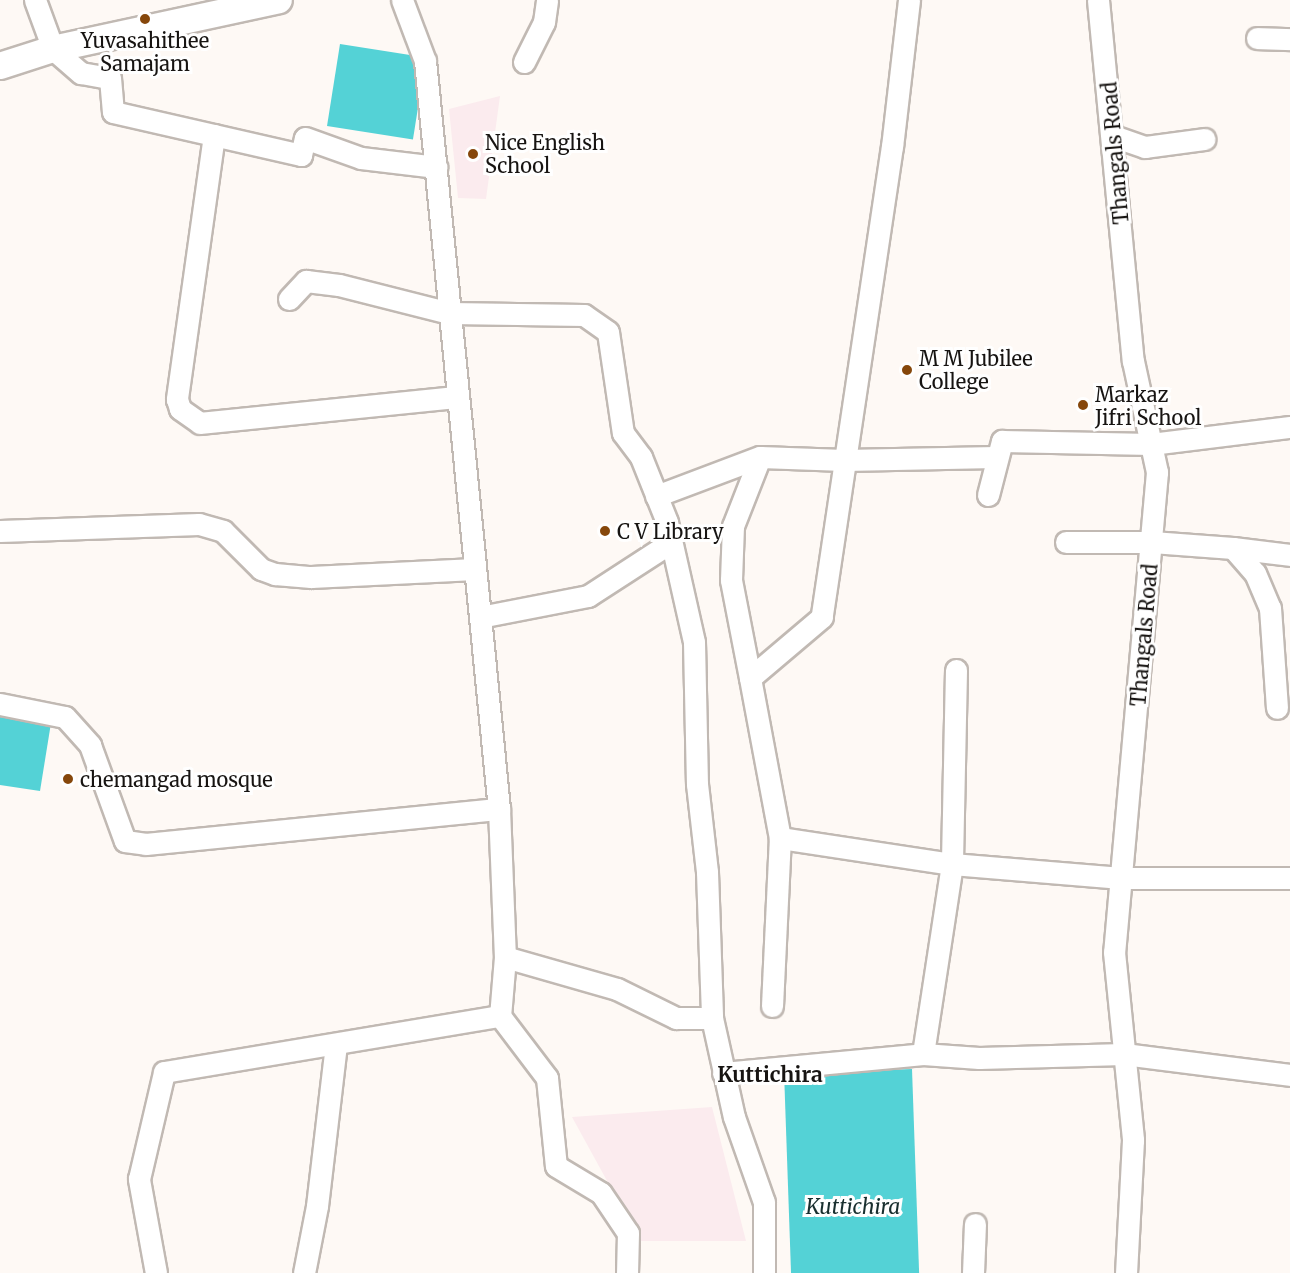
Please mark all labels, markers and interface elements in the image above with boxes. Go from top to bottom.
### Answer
marker: Yuvasahithee Samajam [138,12,152,26]
place label: Yuvasahithee Samajam [81,28,209,75]
street label: Thangals Road [1097,81,1133,225]
place label: Nice English School [485,130,605,177]
marker: Nice English School [466,147,480,161]
place label: M M Jubilee College [919,346,1033,393]
marker: M M Jubilee College [900,363,914,377]
place label: Markaz Jifri School [1095,382,1201,429]
marker: Markaz Jifri School [1076,398,1090,412]
place label: C V Library [617,519,724,543]
marker: C V Library [598,524,612,538]
street label: Thangals Road [1126,563,1162,707]
place label: chemangad mosque [80,767,273,791]
marker: chemangad mosque [61,772,75,786]
district label: Kuttichira [717,1062,823,1088]
water label: Kuttichira [806,1194,900,1220]

